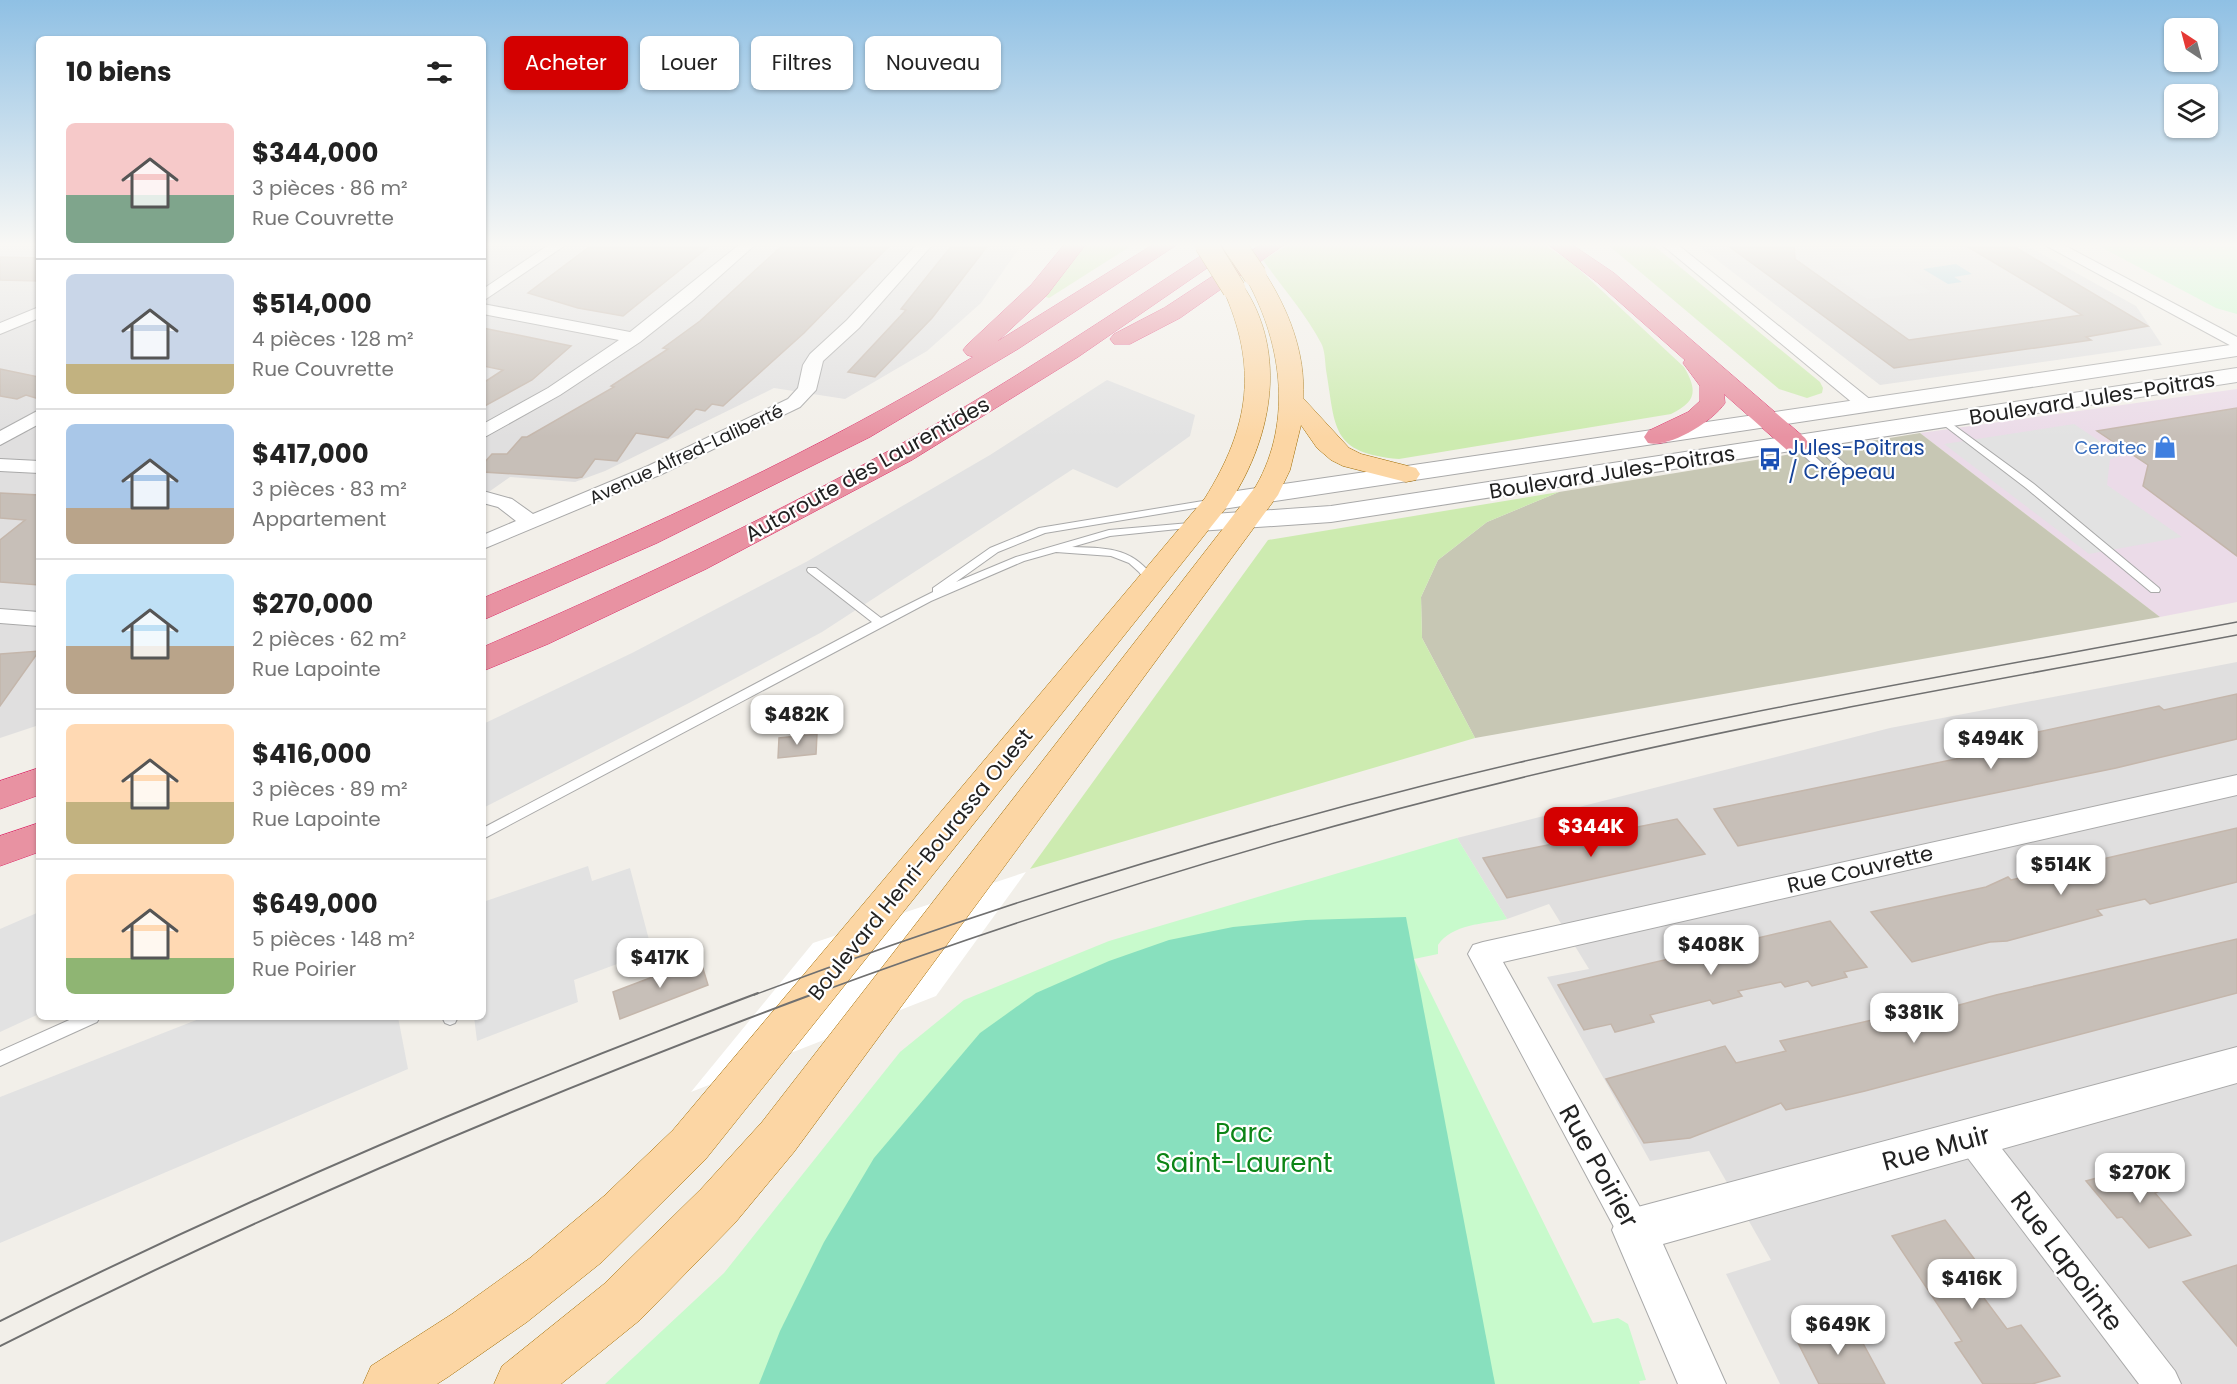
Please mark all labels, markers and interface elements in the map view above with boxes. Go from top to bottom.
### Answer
north arrow [2164,18,2218,72]
map controls [2164,18,2218,138]
chip: Acheter [504,36,628,90]
chip: Louer [640,36,739,90]
chip: Filtres [751,36,853,90]
chip: Nouveau [865,36,1001,90]
text: 10 biens [66,54,172,90]
icon: filters [423,56,456,89]
button: layers [2164,84,2218,138]
text: $344,000 [252,135,378,171]
icon: home [114,147,186,219]
text: 3 pièces · 86 m² [252,174,408,202]
text: Rue Couvrette [252,204,394,232]
text: $514,000 [252,286,372,322]
icon: home [114,298,186,370]
text: 4 pièces · 128 m² [252,325,414,353]
text: Rue Couvrette [252,355,394,383]
street label: Boulevard Jules-Poitras [1967,364,2217,432]
street label: Autoroute des Laurentides [740,390,994,548]
street label: Avenue Alfred-Laliberté [585,398,787,510]
place label: Jules-Poitras / Crépeau [1788,433,1925,486]
shop icon: Ceratec [2152,434,2178,460]
place label: Ceratec [2074,435,2147,460]
text: $417,000 [252,436,369,472]
street label: Boulevard Jules-Poitras [1487,438,1737,506]
bus stop icon: Jules-Poitras / Crépeau [1757,446,1783,472]
icon: home [114,448,186,520]
text: 3 pièces · 83 m² [252,475,407,503]
text: Appartement [252,505,386,533]
text: $270,000 [252,586,373,622]
icon: home [114,598,186,670]
text: 2 pièces · 62 m² [252,625,406,653]
text: Rue Lapointe [252,655,381,683]
pin: $482K [755,695,839,746]
text: $482K [764,700,830,728]
pin: $494K [1949,719,2033,770]
street label: Boulevard Henri-Bourassa Ouest [801,722,1039,1006]
text: $494K [1958,724,2024,752]
text: $416,000 [252,736,371,772]
icon: home [114,748,186,820]
text: 3 pièces · 89 m² [252,775,408,803]
text: Rue Lapointe [252,805,381,833]
pin: $344K [1549,807,1633,858]
text: $344K [1558,812,1624,840]
street label: Rue Couvrette [1784,838,1936,900]
pin: $514K [2019,845,2103,896]
text: $514K [2030,850,2092,878]
text: $649,000 [252,886,378,922]
icon: home [114,898,186,970]
text: 5 pièces · 148 m² [252,925,415,953]
pin: $408K [1669,925,1753,976]
text: $408K [1678,930,1744,958]
pin: $417K [618,938,702,989]
text: $417K [631,943,689,971]
text: Rue Poirier [252,955,356,983]
pin: $381K [1872,993,1956,1044]
text: $381K [1884,998,1944,1026]
street label: Rue Poirier [1550,1098,1648,1234]
park label: Parc Saint-Laurent [1155,1115,1333,1181]
street label: Rue Muir [1878,1116,1994,1180]
pin: $270K [2098,1153,2182,1204]
text: $270K [2109,1158,2171,1186]
street label: Rue Lapointe [2002,1183,2132,1339]
pin: $416K [1930,1259,2014,1310]
text: $416K [1942,1264,2002,1292]
pin: $649K [1796,1305,1880,1356]
text: $649K [1805,1310,1871,1338]

